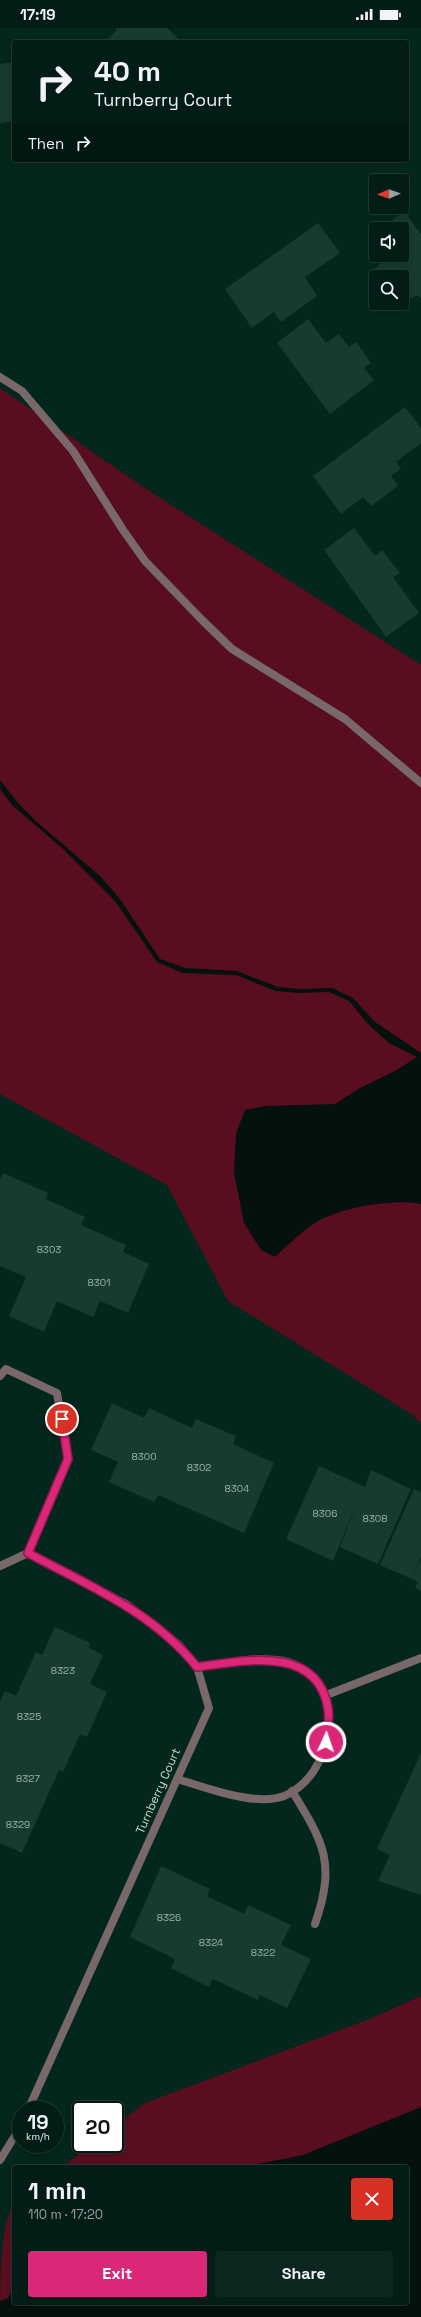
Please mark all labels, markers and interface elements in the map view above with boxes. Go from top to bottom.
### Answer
text: 17:19 [20,5,56,24]
text: 40 m [94,53,161,89]
icon: right [28,56,80,108]
text: Turnberry Court [94,88,232,111]
icon: right [72,132,94,154]
text: Then [28,134,64,153]
north arrow [369,174,409,214]
map controls [369,174,409,310]
button: sound [369,222,409,262]
button: search [369,270,409,310]
house number: 8303 [37,1243,61,1256]
house number: 8301 [88,1276,110,1289]
pin [45,1402,79,1436]
icon: arrive [51,1408,73,1430]
house number: 8300 [131,1450,157,1463]
house number: 8302 [187,1461,211,1474]
house number: 8304 [225,1482,249,1495]
house number: 8306 [313,1507,337,1520]
house number: 8308 [363,1512,387,1525]
house number: 8323 [51,1664,75,1677]
house number: 8325 [17,1710,41,1723]
position arrow [305,1721,347,1763]
street label: Turnberry Court [132,1746,184,1836]
house number: 8327 [16,1772,40,1785]
house number: 8329 [6,1818,30,1831]
house number: 8326 [157,1911,181,1924]
house number: 8324 [199,1936,223,1949]
house number: 8322 [251,1946,275,1959]
speed limit sign: 20 [72,2101,124,2153]
text: 19 [27,2109,49,2135]
text: km/h [26,2130,50,2143]
text: 1 min [28,2175,87,2206]
button: close [351,2178,393,2220]
text: 110 m · 17:20 [28,2206,103,2223]
button: Exit [28,2251,207,2297]
button: Share [215,2251,393,2297]

